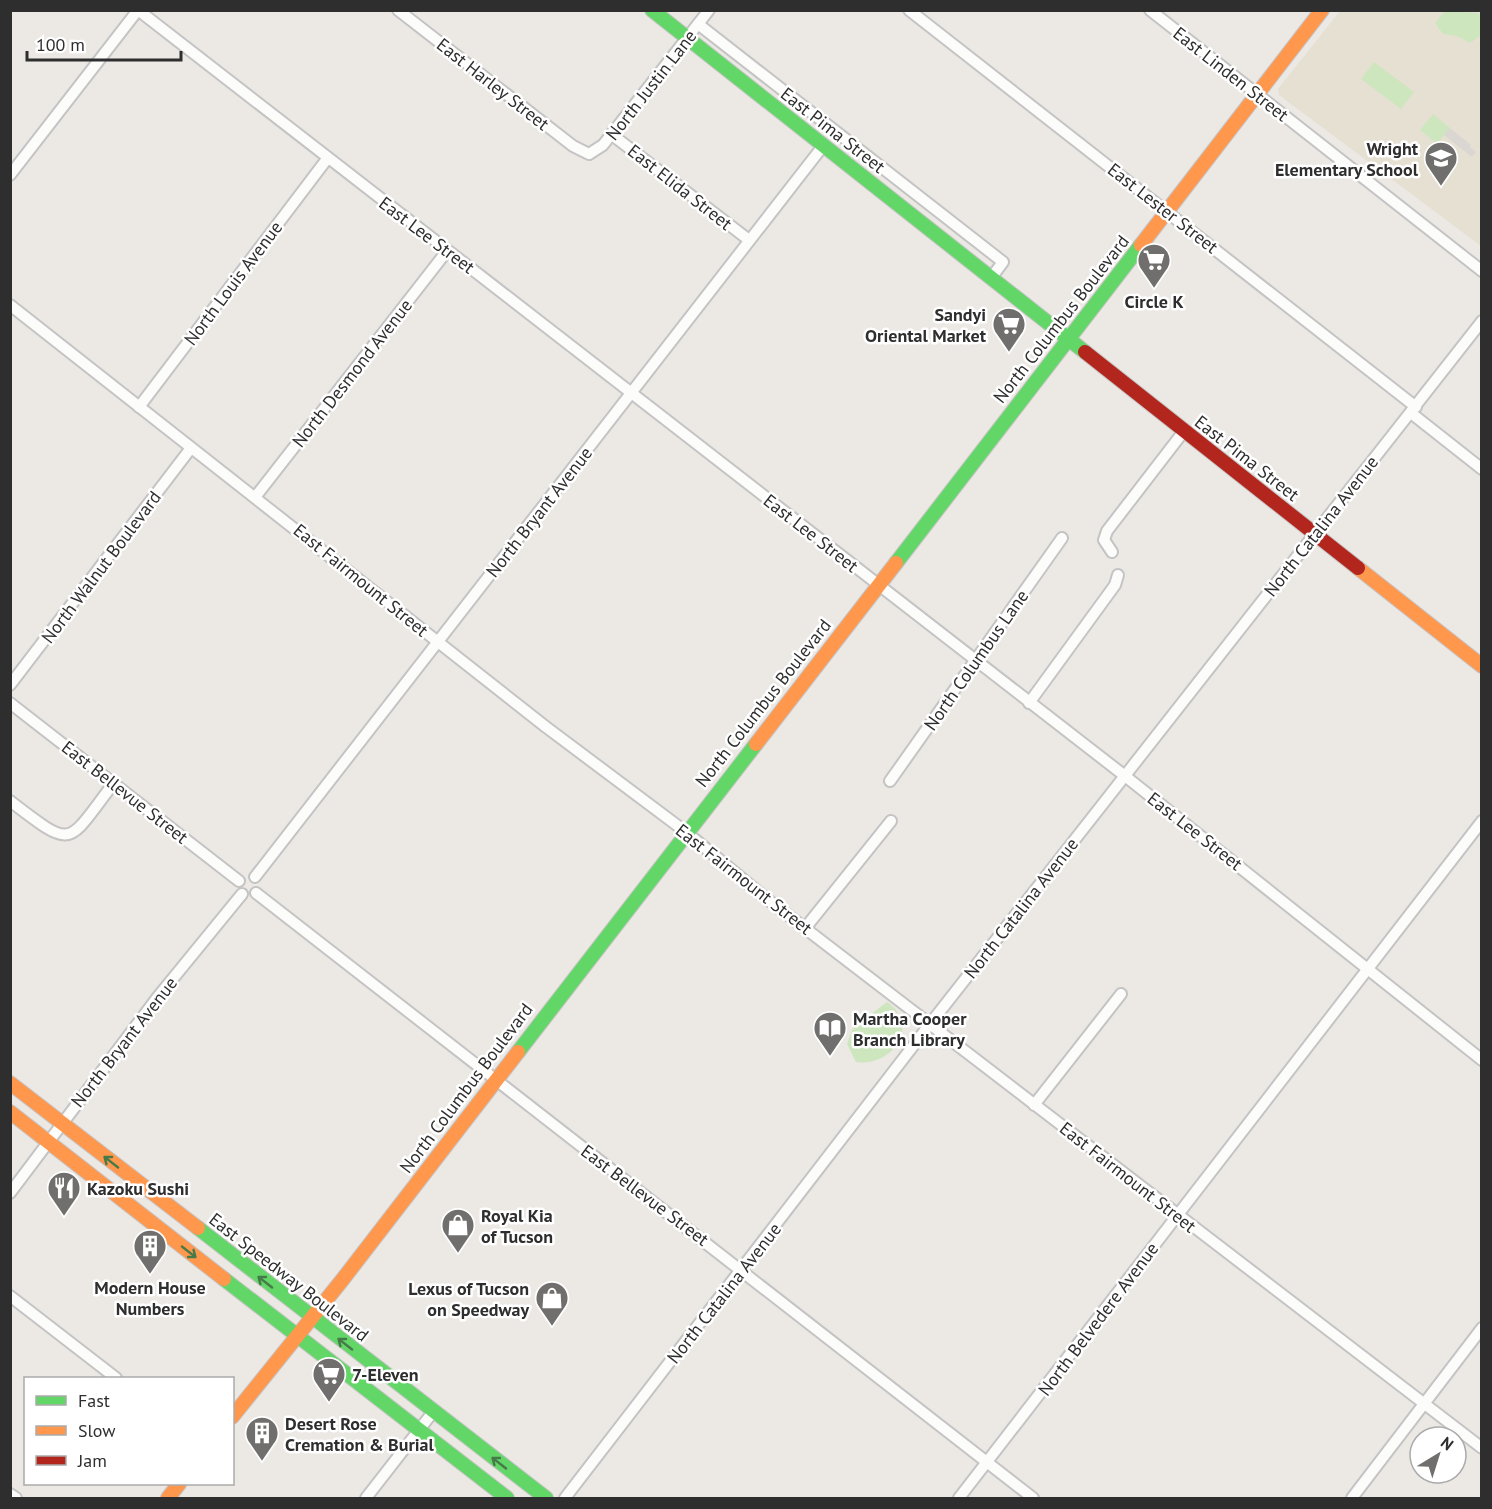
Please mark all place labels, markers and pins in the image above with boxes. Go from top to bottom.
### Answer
place label: Wright Elementary School [1275,137,1419,181]
school or university icon: Wright Elementary School [1423,140,1459,187]
supermarket icon: Circle K [1136,242,1172,289]
place label: Circle K [1124,290,1184,313]
place label: Sandyi Oriental Market [865,303,987,347]
supermarket icon: Sandyi Oriental Market [991,306,1027,353]
place label: Martha Cooper Branch Library [853,1007,967,1051]
library icon: Martha Cooper Branch Library [812,1010,848,1057]
restaurant icon: Kazoku Sushi [46,1170,82,1217]
place label: Kazoku Sushi [87,1177,189,1200]
place label: Royal Kia of Tucson [481,1204,553,1248]
shop icon: Royal Kia of Tucson [440,1207,476,1254]
building icon: Modern House Numbers [132,1228,168,1275]
place label: Modern House Numbers [94,1276,206,1320]
place label: Lexus of Tucson on Speedway [408,1277,529,1321]
shop icon: Lexus of Tucson on Speedway [534,1280,570,1327]
supermarket icon: 7-Eleven [311,1356,347,1403]
place label: 7-Eleven [352,1363,419,1386]
place label: Desert Rose Cremation & Burial [285,1412,435,1456]
building icon: Desert Rose Cremation & Burial [244,1415,280,1462]

